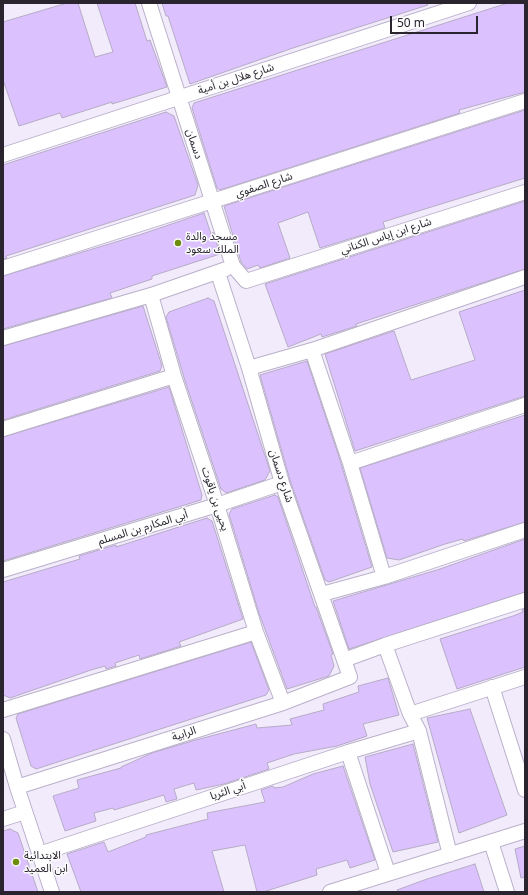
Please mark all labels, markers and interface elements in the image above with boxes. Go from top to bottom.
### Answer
scale bar [392,8,480,34]
text: 50 m [397,14,425,31]
street label: شارع هلال بن أمية [196,60,276,98]
street label: دسمان [183,127,205,161]
street label: شارع الصفوي [234,170,294,200]
street label: شارع ابن إياس الكناني [339,215,433,257]
place label: مسجد والدة الملك سعود [186,230,239,256]
marker: مسجد والدة الملك سعود [173,238,183,248]
street label: شارع دسمان [266,448,296,504]
street label: يحيى بن ياقوت [198,465,232,533]
street label: أبي المكارم بن المسلم [96,508,190,548]
street label: الرابية [170,724,198,744]
street label: أبي الثريا [209,779,247,803]
place label: الابتدائية ابن العميد [24,849,68,875]
marker: الابتدائية ابن العميد [11,857,21,867]

